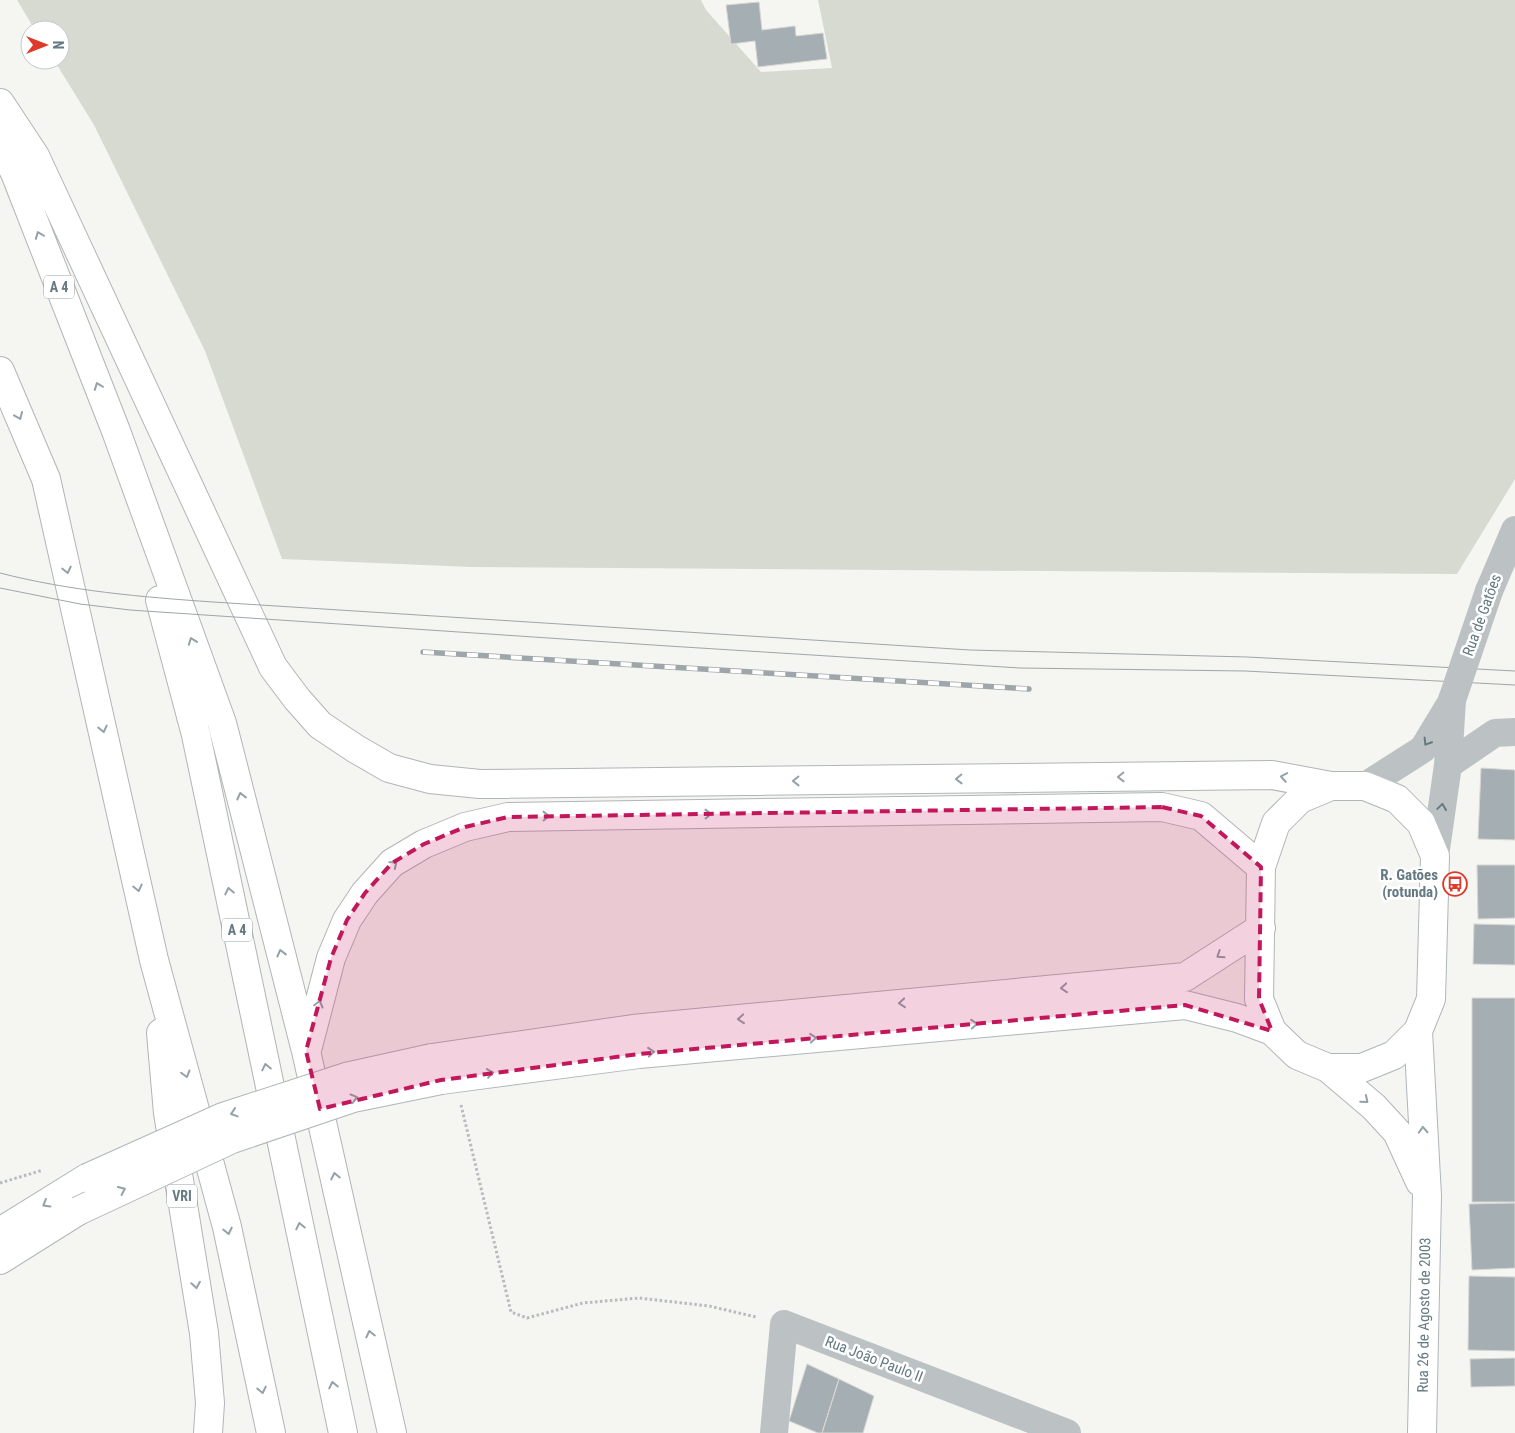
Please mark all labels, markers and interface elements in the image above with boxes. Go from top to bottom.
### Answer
north arrow [20,20,70,70]
text: N [50,41,66,49]
one-way arrow [35,231,45,240]
road number: A 4 [44,276,74,298]
one-way arrow [94,382,105,391]
one-way arrow [13,411,24,420]
one-way arrow [61,566,72,575]
street label: Rua de Gatões [1459,572,1505,658]
one-way arrow [188,637,198,645]
one-way arrow [97,725,108,733]
one-way arrow [1424,737,1434,746]
one-way arrow [1117,772,1124,782]
one-way arrow [1279,773,1288,783]
one-way arrow [954,774,962,784]
one-way arrow [792,776,800,786]
one-way arrow [236,791,247,800]
one-way arrow [1436,803,1446,812]
one-way arrow [704,809,712,819]
one-way arrow [542,811,550,822]
one-way arrow [388,861,397,869]
place label: R. Gatões (rotunda) [1380,866,1438,901]
bus stop icon: R. Gatões (rotunda) [1442,871,1468,897]
one-way arrow [132,883,143,892]
one-way arrow [224,887,235,896]
road number: A 4 [222,918,252,942]
one-way arrow [276,948,287,957]
one-way arrow [1216,948,1225,958]
one-way arrow [1060,982,1068,993]
one-way arrow [898,998,906,1009]
one-way arrow [313,999,324,1008]
one-way arrow [736,1013,744,1024]
one-way arrow [971,1019,979,1030]
one-way arrow [809,1033,817,1044]
one-way arrow [647,1047,655,1058]
one-way arrow [261,1063,272,1072]
one-way arrow [485,1069,494,1079]
one-way arrow [180,1070,190,1078]
one-way arrow [350,1093,359,1104]
one-way arrow [1360,1094,1369,1103]
one-way arrow [230,1108,238,1118]
one-way arrow [1417,1126,1428,1134]
one-way arrow [330,1171,340,1180]
road number: VRI [167,1184,197,1208]
one-way arrow [117,1186,126,1196]
one-way arrow [42,1197,51,1207]
one-way arrow [295,1222,305,1231]
one-way arrow [222,1227,233,1236]
street label: Rua 26 de Agosto de 2003 [1414,1237,1434,1393]
one-way arrow [191,1281,201,1290]
one-way arrow [365,1330,376,1339]
street label: Rua João Paulo II [823,1332,925,1386]
one-way arrow [328,1381,339,1390]
one-way arrow [256,1386,267,1394]

